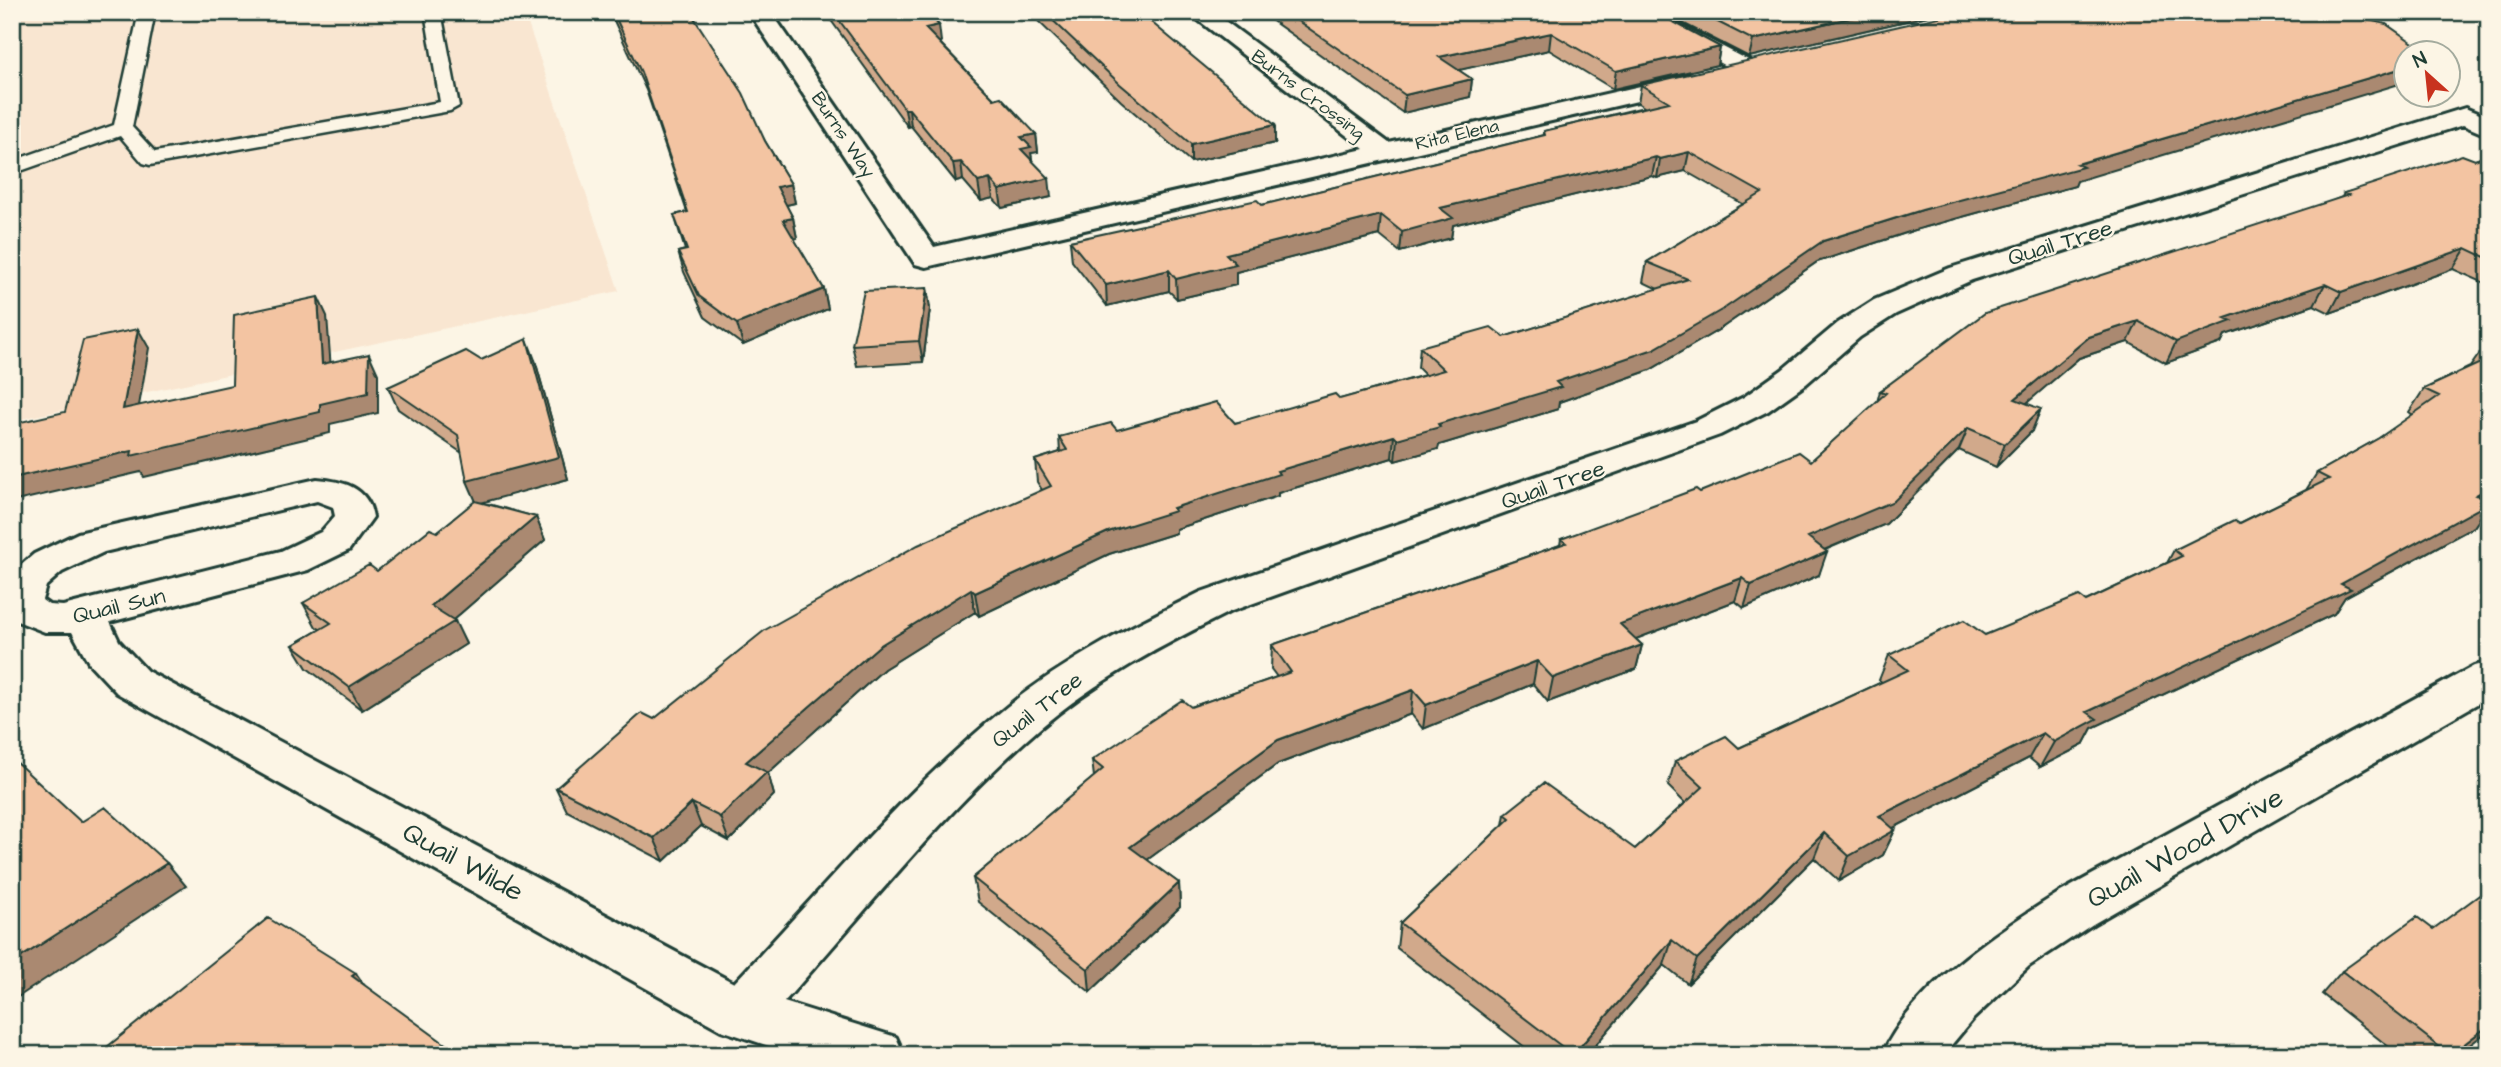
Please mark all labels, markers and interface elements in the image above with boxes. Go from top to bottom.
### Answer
north arrow [2392,38,2462,108]
street label: Burns Crossing [1245,43,1371,148]
text: N [2409,45,2431,75]
street label: Burns Way [804,87,882,184]
street label: Rita Elena [1413,112,1502,158]
street label: Quail Tree [2004,212,2116,274]
street label: Quail Tree [1497,452,1609,518]
street label: Quail Sun [70,580,168,632]
street label: Quail Tree [985,664,1089,756]
street label: Quail Wood Drive [2080,778,2290,918]
street label: Quail Wilde [395,813,531,911]

